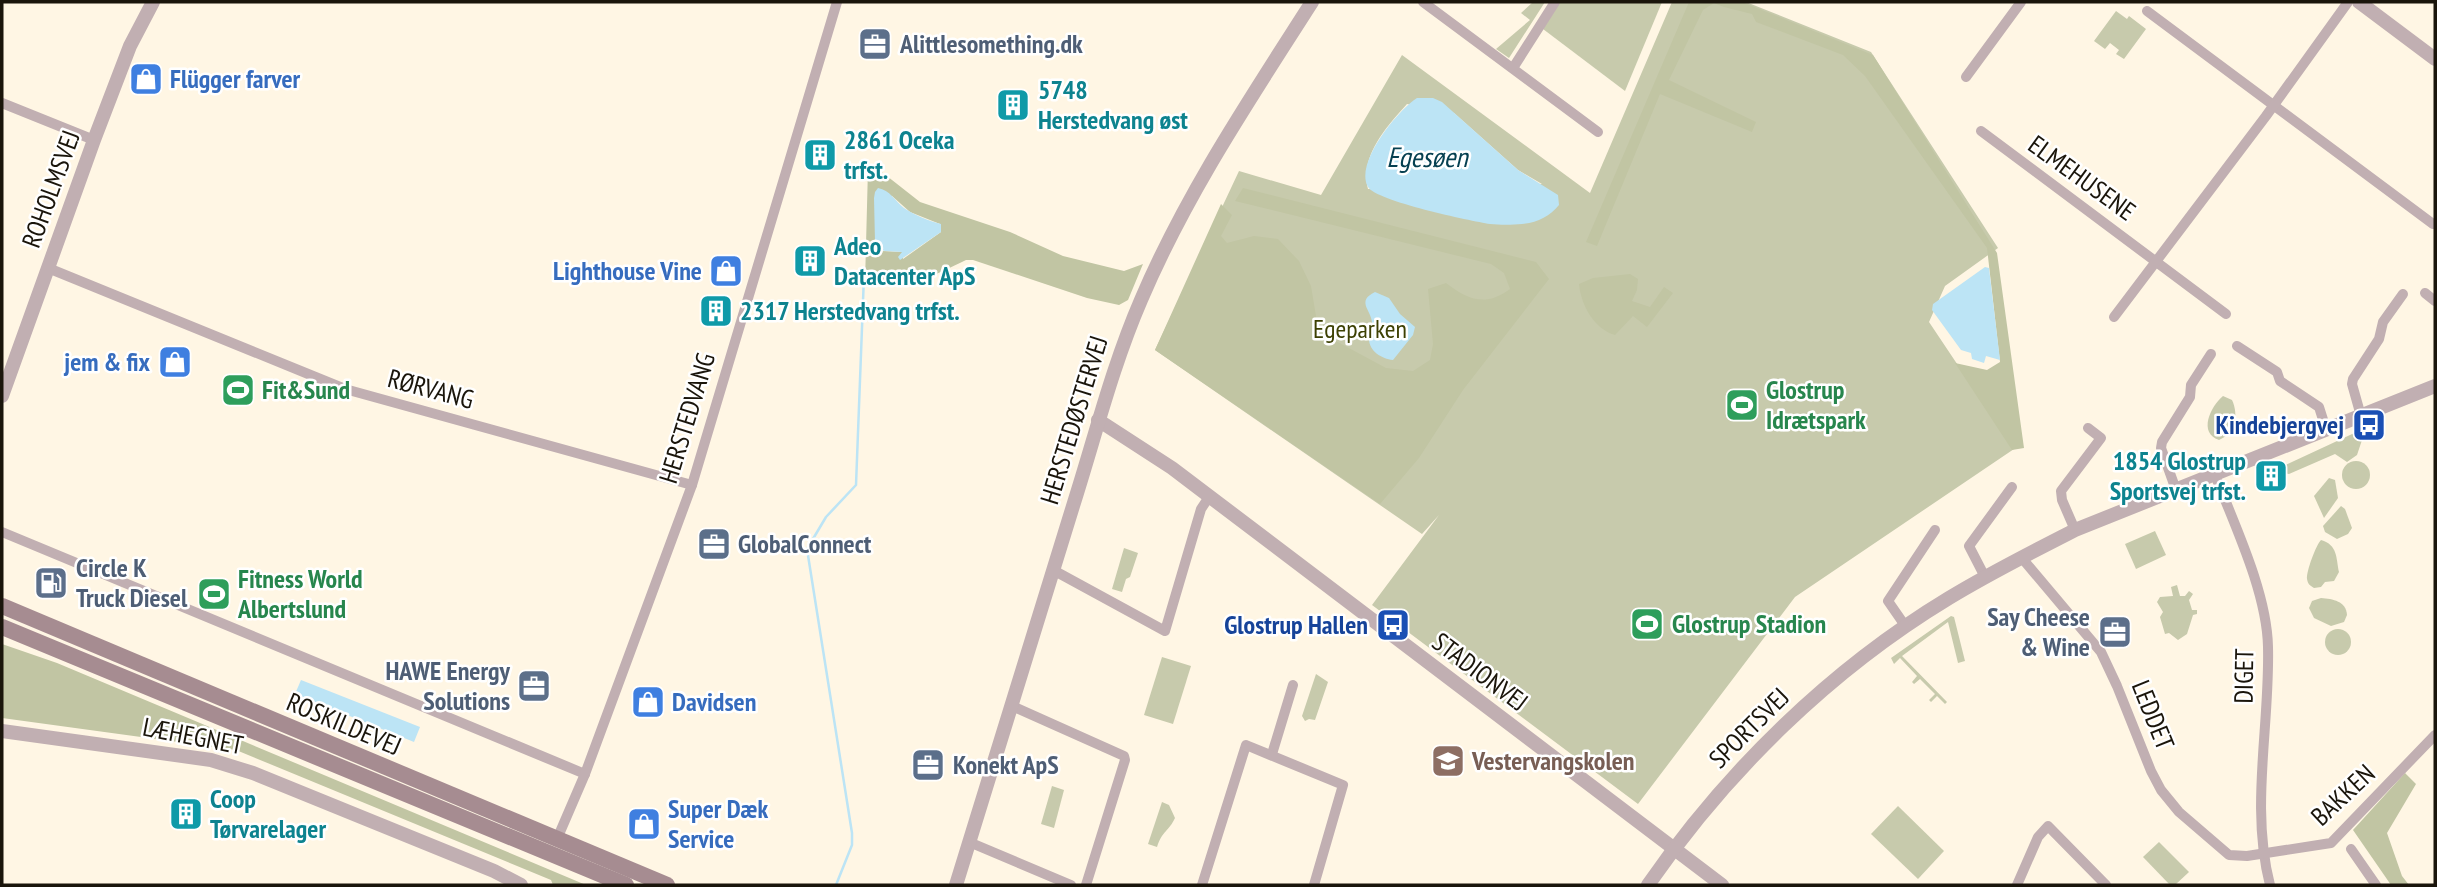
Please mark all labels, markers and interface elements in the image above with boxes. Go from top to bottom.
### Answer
office icon: Alittlesomething.dk [856,25,894,63]
place label: Alittlesomething.dk [899,27,1083,60]
shop icon: Flügger farver [127,60,165,98]
place label: Flügger farver [170,62,301,95]
place label: 5748 Herstedvang øst [1038,73,1188,136]
building icon: 5748 Herstedvang øst [994,86,1032,124]
place label: 2861 Oceka trfst. [844,123,954,186]
street label: ROHOLMSVEJ [14,126,87,252]
street label: ELMEHUSENE [2022,128,2142,228]
building icon: 2861 Oceka trfst. [801,136,839,174]
water label: Egesøen [1386,138,1469,175]
place label: Adeo Datacenter ApS [833,229,975,292]
building icon: Adeo Datacenter ApS [791,242,829,280]
shop icon: Lighthouse Vine [707,252,745,290]
place label: Lighthouse Vine [553,254,702,287]
building icon: 2317 Herstedvang trfst. [697,292,735,330]
place label: 2317 Herstedvang trfst. [740,294,960,327]
park label: Egeparken [1313,312,1407,345]
street label: HERSTEDØSTERVEJ [1032,332,1115,508]
shop icon: jem & fix [156,343,194,381]
place label: jem & fix [63,345,151,378]
street label: HERSTEDVANG [651,349,722,487]
street label: RØRVANG [385,361,478,416]
sports icon: Fit&Sund [219,371,257,409]
place label: Fit&Sund [262,373,350,406]
place label: Glostrup Idrætspark [1766,373,1866,436]
sports icon: Glostrup Idrætspark [1723,386,1761,424]
bus stop icon: Kindebjergvej [2350,406,2388,444]
place label: Kindebjergvej [2215,408,2344,441]
place label: 1854 Glostrup Sportsvej trfst. [2110,444,2246,507]
building icon: 1854 Glostrup Sportsvej trfst. [2252,457,2290,495]
office icon: GlobalConnect [695,525,733,563]
place label: GlobalConnect [738,527,872,560]
place label: Circle K Truck Diesel [76,551,188,614]
place label: Fitness World Albertslund [237,562,363,625]
fuel station icon: Circle K Truck Diesel [32,564,70,602]
sports icon: Fitness World Albertslund [195,575,233,613]
place label: Say Cheese & Wine [1987,600,2090,663]
sports icon: Glostrup Stadion [1628,605,1666,643]
bus stop icon: Glostrup Hallen [1374,606,1412,644]
place label: Glostrup Stadion [1672,607,1826,640]
place label: Glostrup Hallen [1224,608,1368,641]
office icon: Say Cheese & Wine [2096,613,2134,651]
street label: STADIONVEJ [1426,625,1535,718]
street label: DIGET [2227,648,2260,704]
place label: HAWE Energy Solutions [385,654,511,717]
office icon: HAWE Energy Solutions [515,667,553,705]
street label: LEDDET [2125,675,2182,755]
street label: SPORTSVEJ [1702,681,1796,775]
shop icon: Davidsen [629,683,667,721]
street label: ROSKILDEVEJ [282,685,406,762]
place label: Davidsen [672,685,756,718]
street label: LÆHEGNET [140,710,246,761]
school or university icon: Vestervangskolen [1429,742,1467,780]
place label: Vestervangskolen [1471,744,1635,777]
office icon: Konekt ApS [909,746,947,784]
place label: Konekt ApS [953,748,1059,781]
street label: BAKKEN [2304,757,2381,832]
place label: Coop Tørvarelager [210,782,326,845]
place label: Super Dæk Service [668,792,769,855]
building icon: Coop Tørvarelager [167,795,205,833]
shop icon: Super Dæk Service [625,805,663,843]

